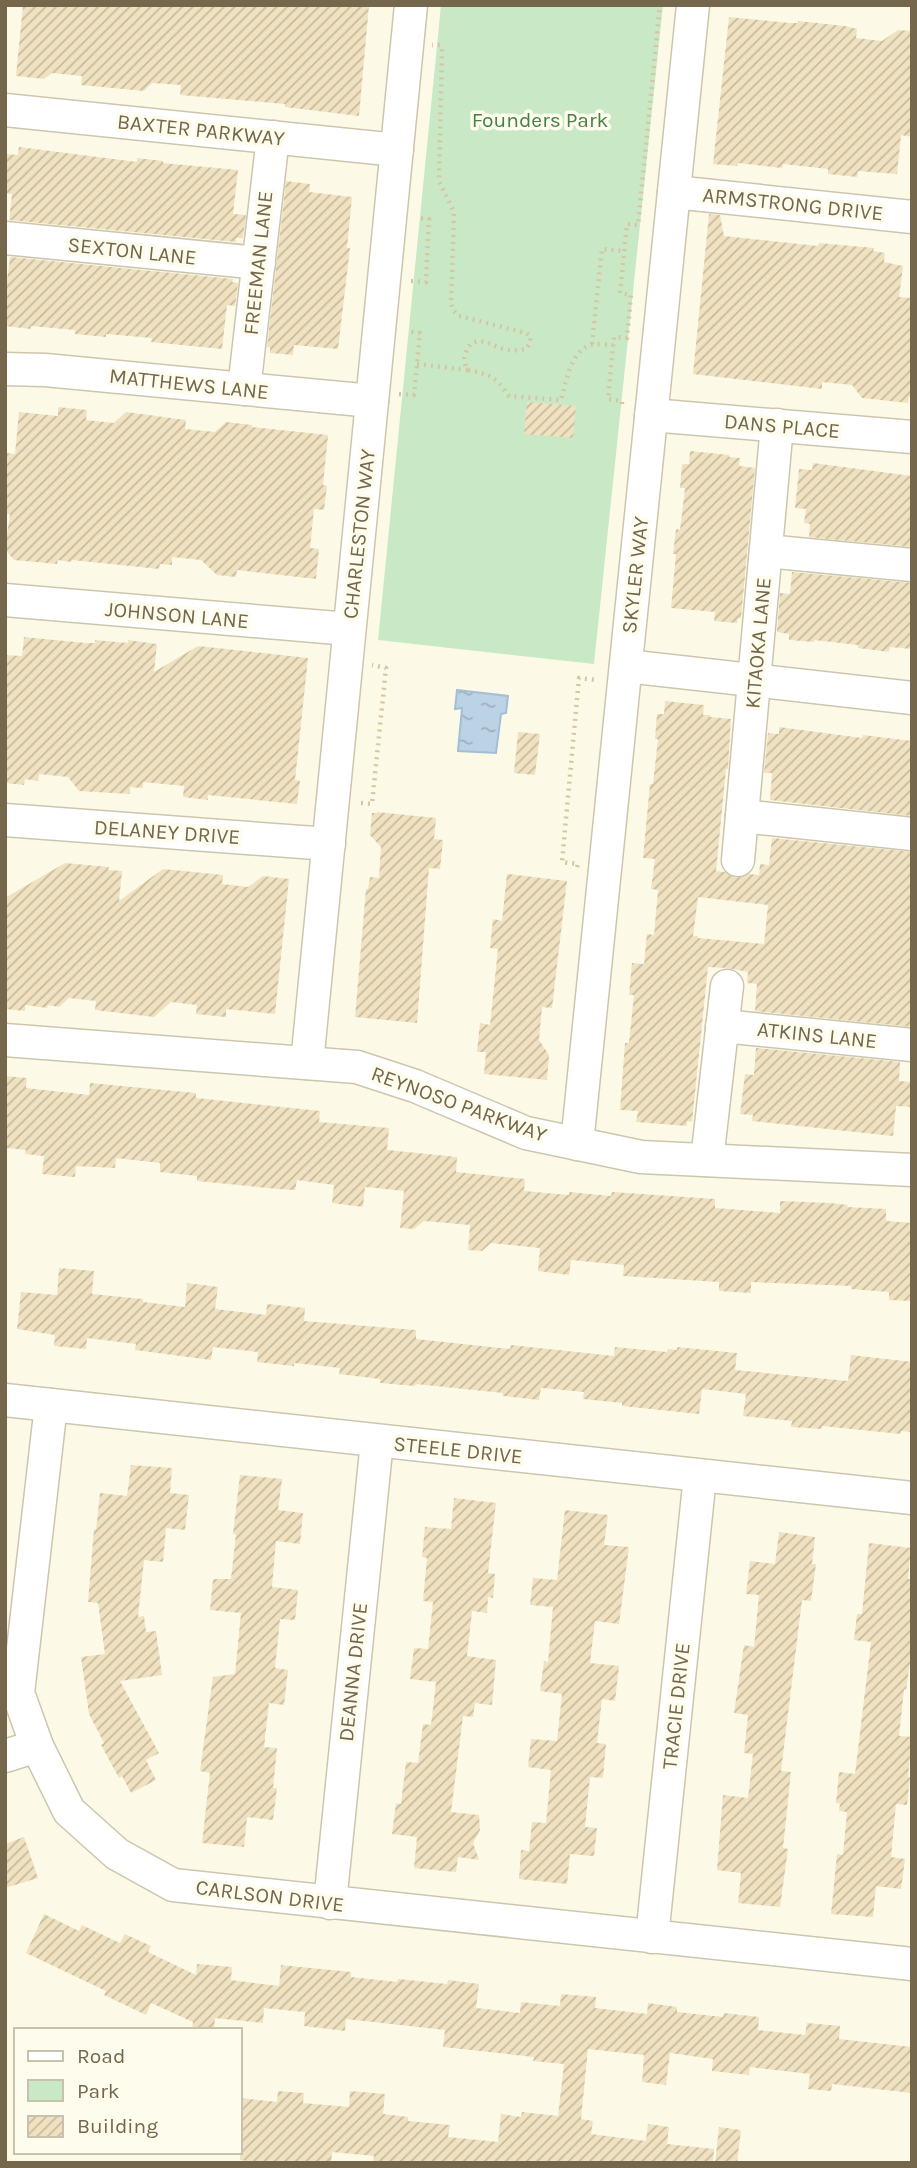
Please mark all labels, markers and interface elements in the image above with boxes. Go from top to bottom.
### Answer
park label: Founders Park [472,108,609,132]
street label: BAXTER PARKWAY [116,109,286,151]
street label: ARMSTRONG DRIVE [702,183,884,225]
street label: FREEMAN LANE [239,190,277,336]
street label: SEXTON LANE [66,232,198,270]
street label: MATTHEWS LANE [108,364,270,404]
street label: DANS PLACE [723,409,841,443]
street label: CHARLESTON WAY [338,447,380,620]
street label: SKYLER WAY [617,515,653,635]
street label: KITAOKA LANE [740,576,776,710]
street label: JOHNSON LANE [104,597,250,633]
street label: DELANEY DRIVE [93,815,241,849]
street label: ATKINS LANE [756,1017,878,1053]
street label: REYNOSO PARKWAY [368,1061,550,1147]
street label: STEELE DRIVE [392,1431,524,1469]
street label: DEANNA DRIVE [334,1601,372,1743]
street label: TRACIE DRIVE [657,1641,695,1771]
street label: CARLSON DRIVE [194,1875,346,1917]
legend [14,2028,242,2154]
text: Road [77,2044,125,2068]
text: Park [77,2079,120,2103]
text: Building [77,2114,158,2138]

